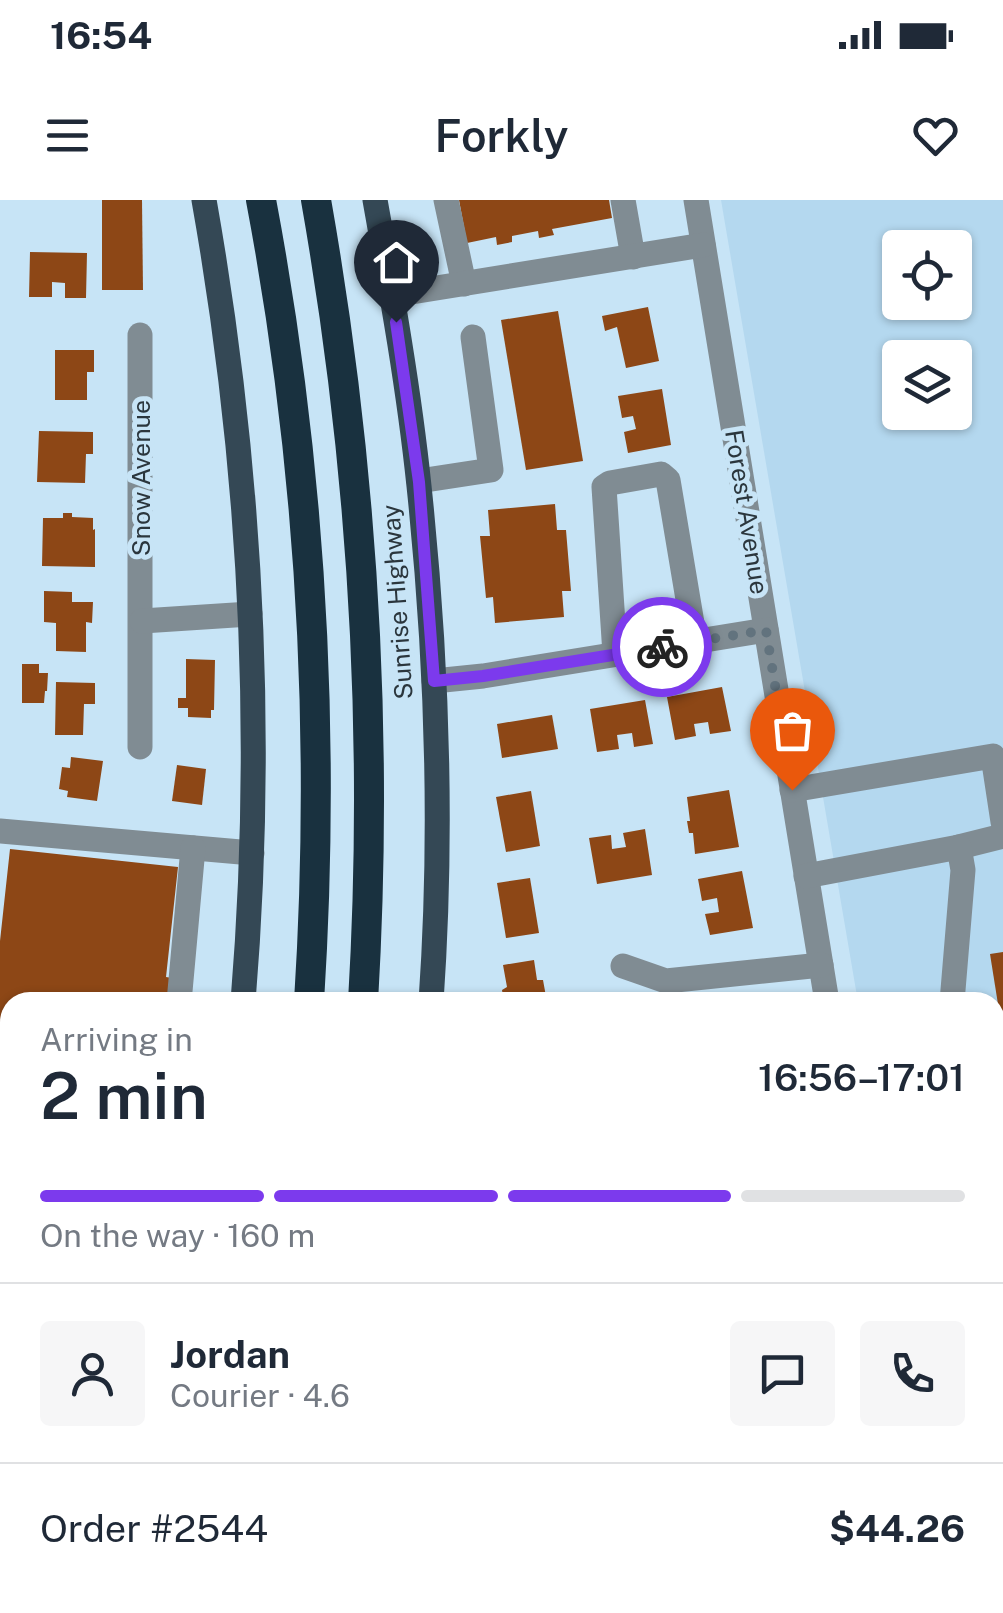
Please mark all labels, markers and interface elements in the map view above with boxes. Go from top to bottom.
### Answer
text: 16:54 [50,13,152,58]
icon: menu [40,108,95,163]
icon: heart [908,108,963,163]
text: Forkly [435,109,568,162]
pin [354,220,439,323]
map controls [882,230,972,430]
button: locate [882,230,972,320]
icon: home [369,235,424,290]
button: layers [882,340,972,430]
street label: Snow Avenue [126,400,156,556]
street label: Forest Avenue [719,428,775,596]
street label: Sunrise Highway [375,504,419,700]
courier [612,597,712,697]
icon: bike [635,620,690,675]
pin [750,688,835,791]
icon: bag [765,703,820,758]
text: Arriving in [40,1021,193,1058]
text: 16:56–17:01 [758,1055,965,1100]
text: 2 min [40,1057,208,1134]
text: On the way · 160 m [40,1217,315,1254]
button: person [40,1321,145,1426]
button: chat [730,1321,835,1426]
button: phone [860,1321,965,1426]
text: Jordan [170,1332,290,1377]
text: Courier · 4.6 [170,1377,350,1414]
text: Order #2544 [40,1506,268,1551]
text: $44.26 [829,1506,965,1551]

